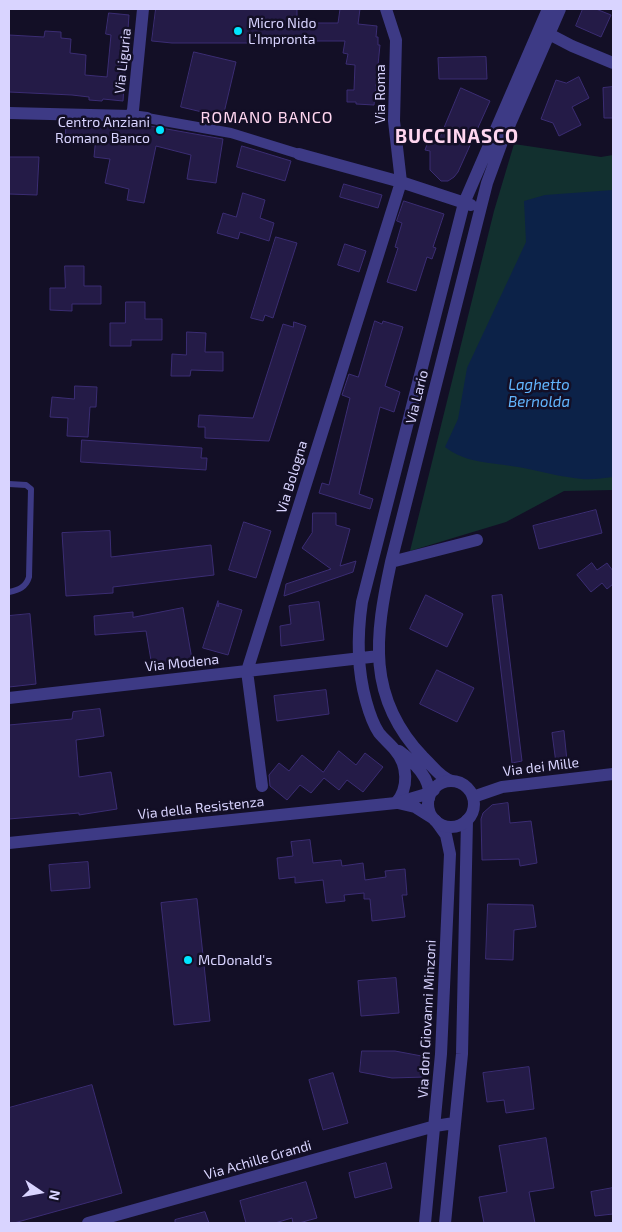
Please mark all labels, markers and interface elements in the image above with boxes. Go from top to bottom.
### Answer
place label: Micro Nido L'Impronta [248,15,316,48]
marker: Micro Nido L'Impronta [232,25,244,37]
street label: Via Liguria [111,27,135,95]
street label: Via Roma [372,64,388,124]
district label: ROMANO BANCO [199,108,335,128]
place label: Centro Anziani Romano Banco [55,114,150,146]
marker: Centro Anziani Romano Banco [154,124,166,136]
district label: BUCCINASCO [394,126,520,148]
street label: Via Lario [402,368,432,426]
water label: Laghetto Bernolda [508,376,570,411]
street label: Via Bologna [273,439,311,515]
street label: Via Modena [144,651,220,675]
street label: Via dei Mille [502,754,580,780]
street label: Via della Resistenza [137,793,265,823]
street label: Via don Giovanni Minzoni [414,939,440,1099]
place label: McDonald's [198,952,272,968]
marker: McDonald's [182,954,194,966]
street label: Via Achille Grandi [203,1137,313,1183]
north arrow [15,1167,65,1217]
text: N [46,1189,65,1202]

